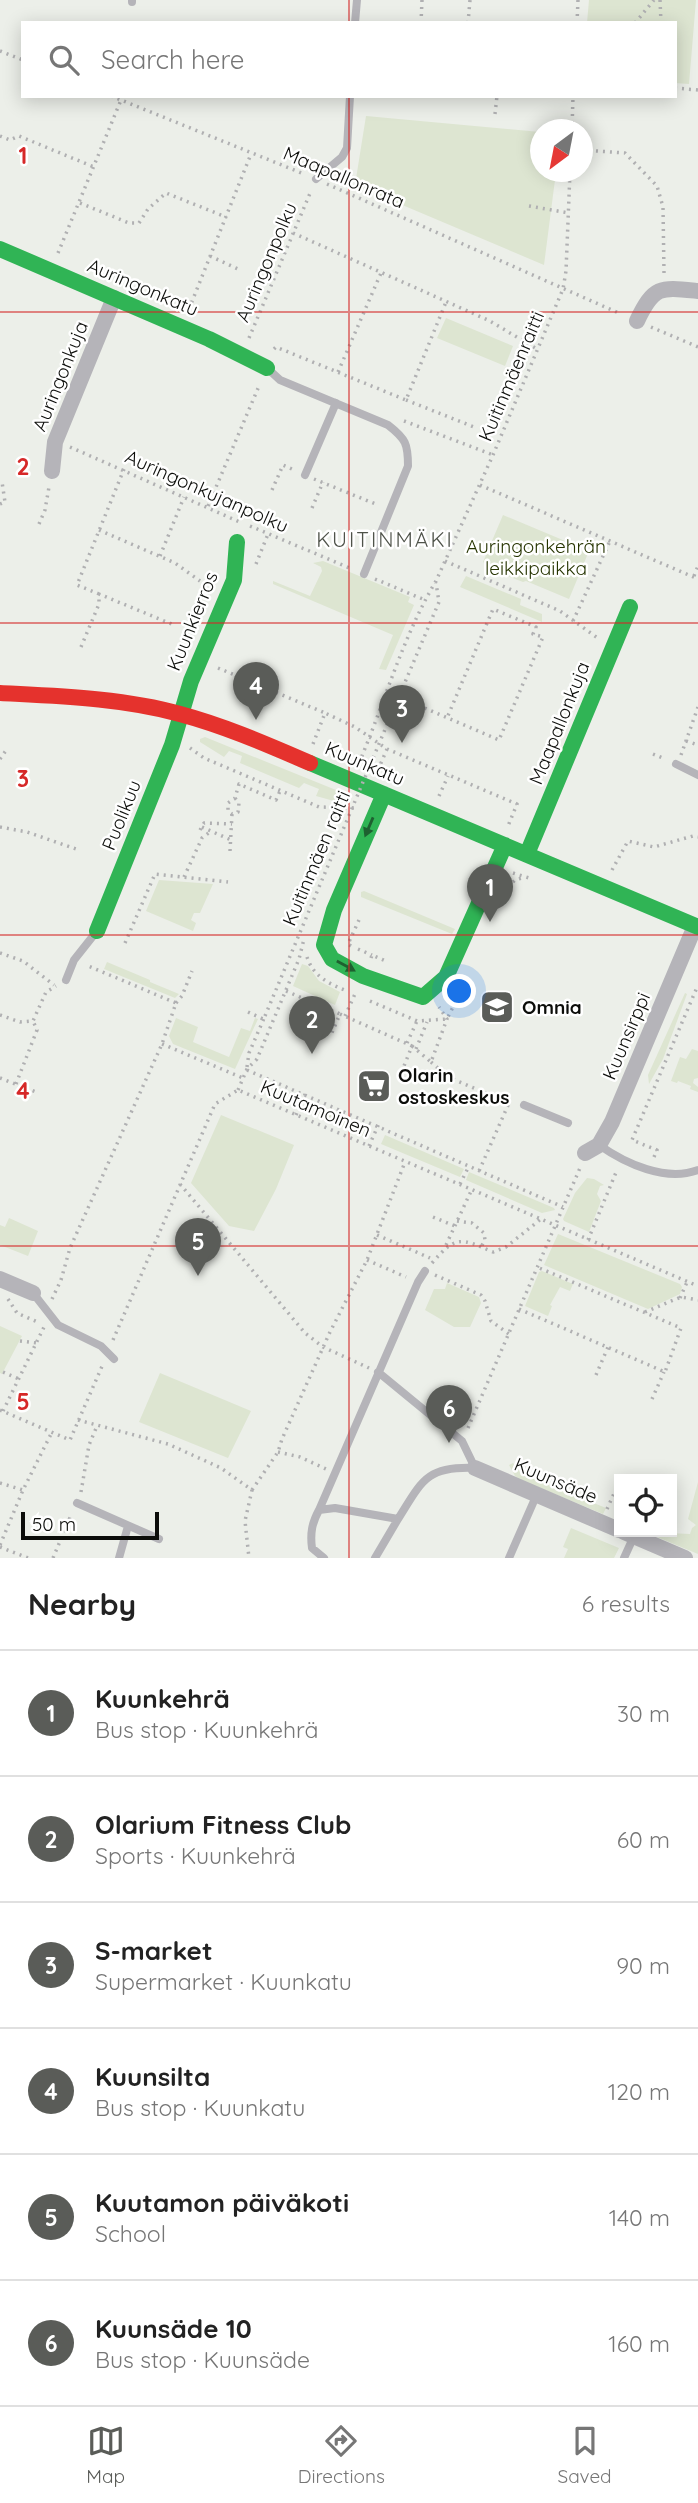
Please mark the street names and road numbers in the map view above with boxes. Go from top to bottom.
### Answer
street label: Maapallonrata [280,141,408,213]
street label: Auringonpolku [230,199,302,325]
street label: Auringonkatu [84,253,202,321]
street label: Kuitinmäenraitti [473,307,549,445]
street label: Auringonkuja [27,317,93,435]
street label: Auringonkujanpolku [122,444,292,538]
street label: Kuunkierros [161,568,223,674]
street label: Maapallonkuja [523,658,595,788]
street label: Kuunkatu [322,736,408,790]
street label: Puolikuu [96,776,146,854]
street label: Kuitinmäen raitti [277,787,355,929]
street label: Kuunsirppi [597,989,655,1083]
street label: Kuutamoinen [257,1074,375,1142]
street label: Kuunsäde [511,1452,601,1508]

